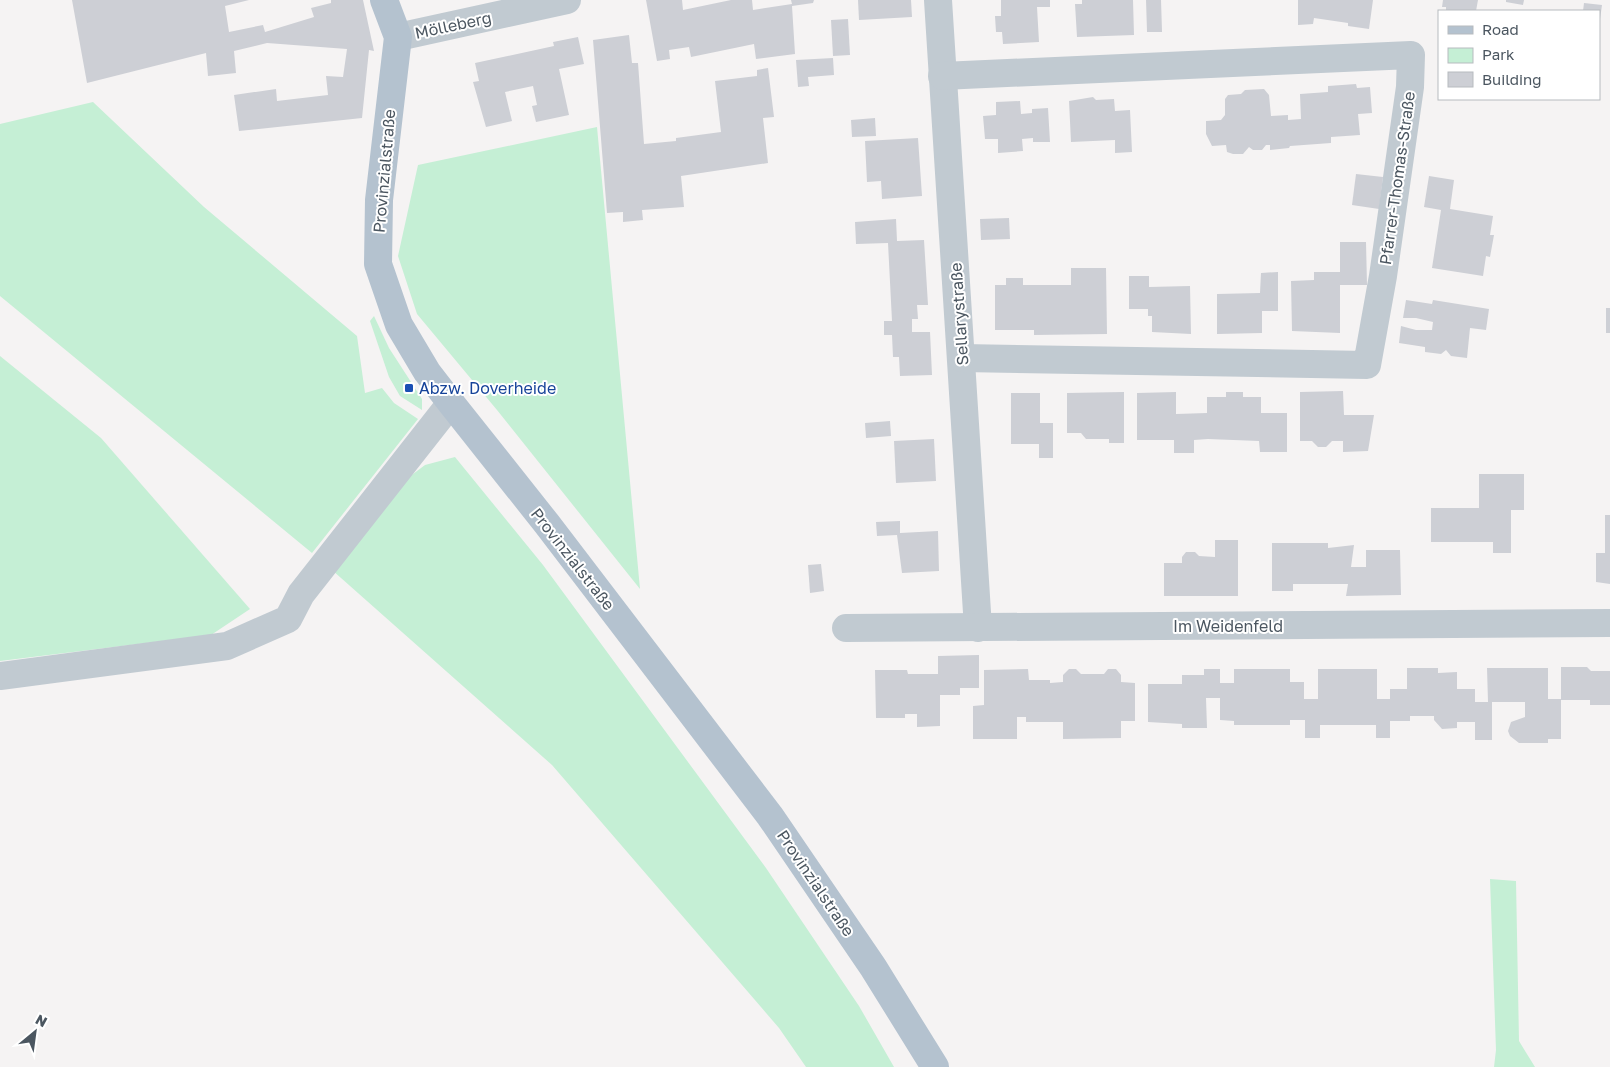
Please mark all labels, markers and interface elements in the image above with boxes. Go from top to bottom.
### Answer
street label: Mölleberg [413,7,493,43]
legend [1438,10,1600,100]
text: Road [1482,20,1519,38]
text: Park [1482,45,1515,63]
text: Building [1482,70,1542,88]
street label: Pfarrer-Thomas-Straße [1375,90,1419,266]
street label: Provinzialstraße [369,108,399,234]
street label: Sellarystraße [945,262,973,366]
place label: Abzw. Doverheide [419,378,556,398]
marker: Abzw. Doverheide [403,382,415,394]
street label: Provinzialstraße [527,504,619,614]
street label: Im Weidenfeld [1173,616,1283,636]
street label: Provinzialstraße [773,826,859,940]
north arrow [10,1007,60,1057]
text: N [33,1010,50,1030]

